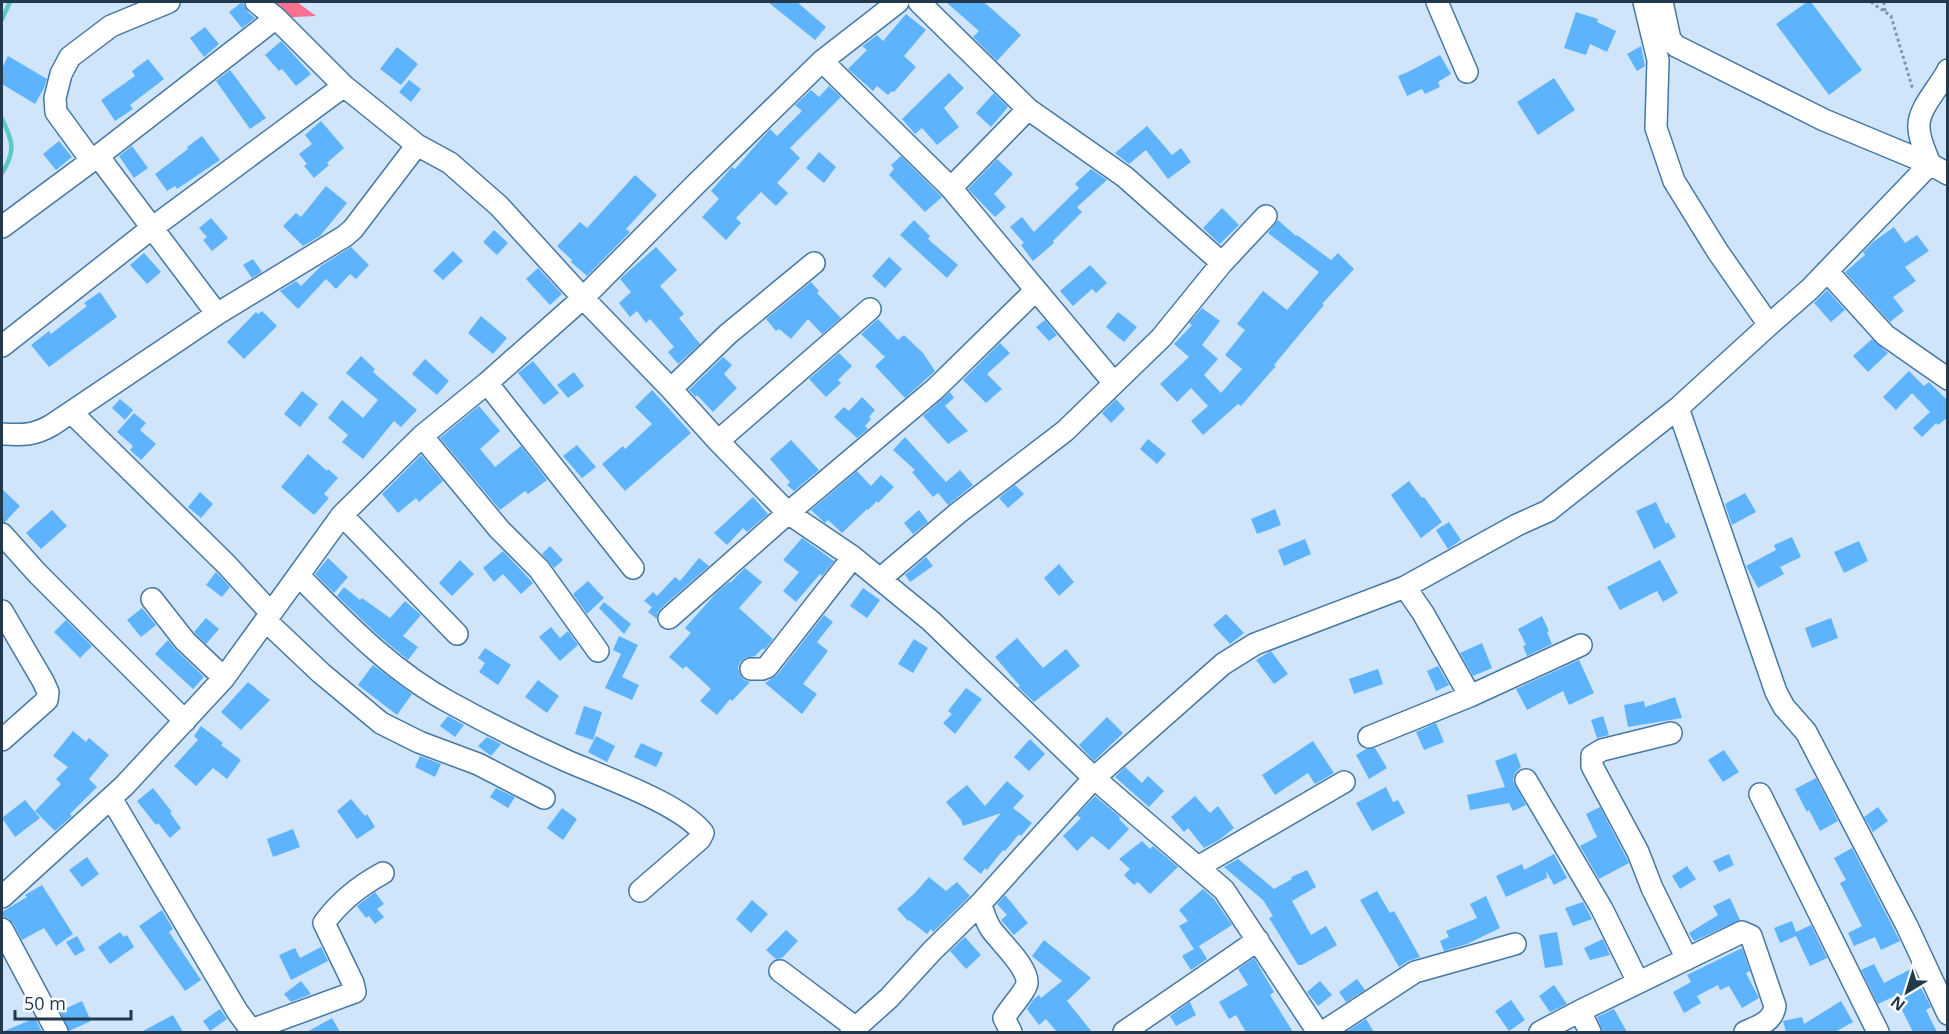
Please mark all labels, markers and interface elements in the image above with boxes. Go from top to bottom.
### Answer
north arrow [1877,962,1937,1022]
scale bar [15,983,130,1021]
text: 50 m [24,991,66,1015]
text: N [1886,991,1910,1016]

